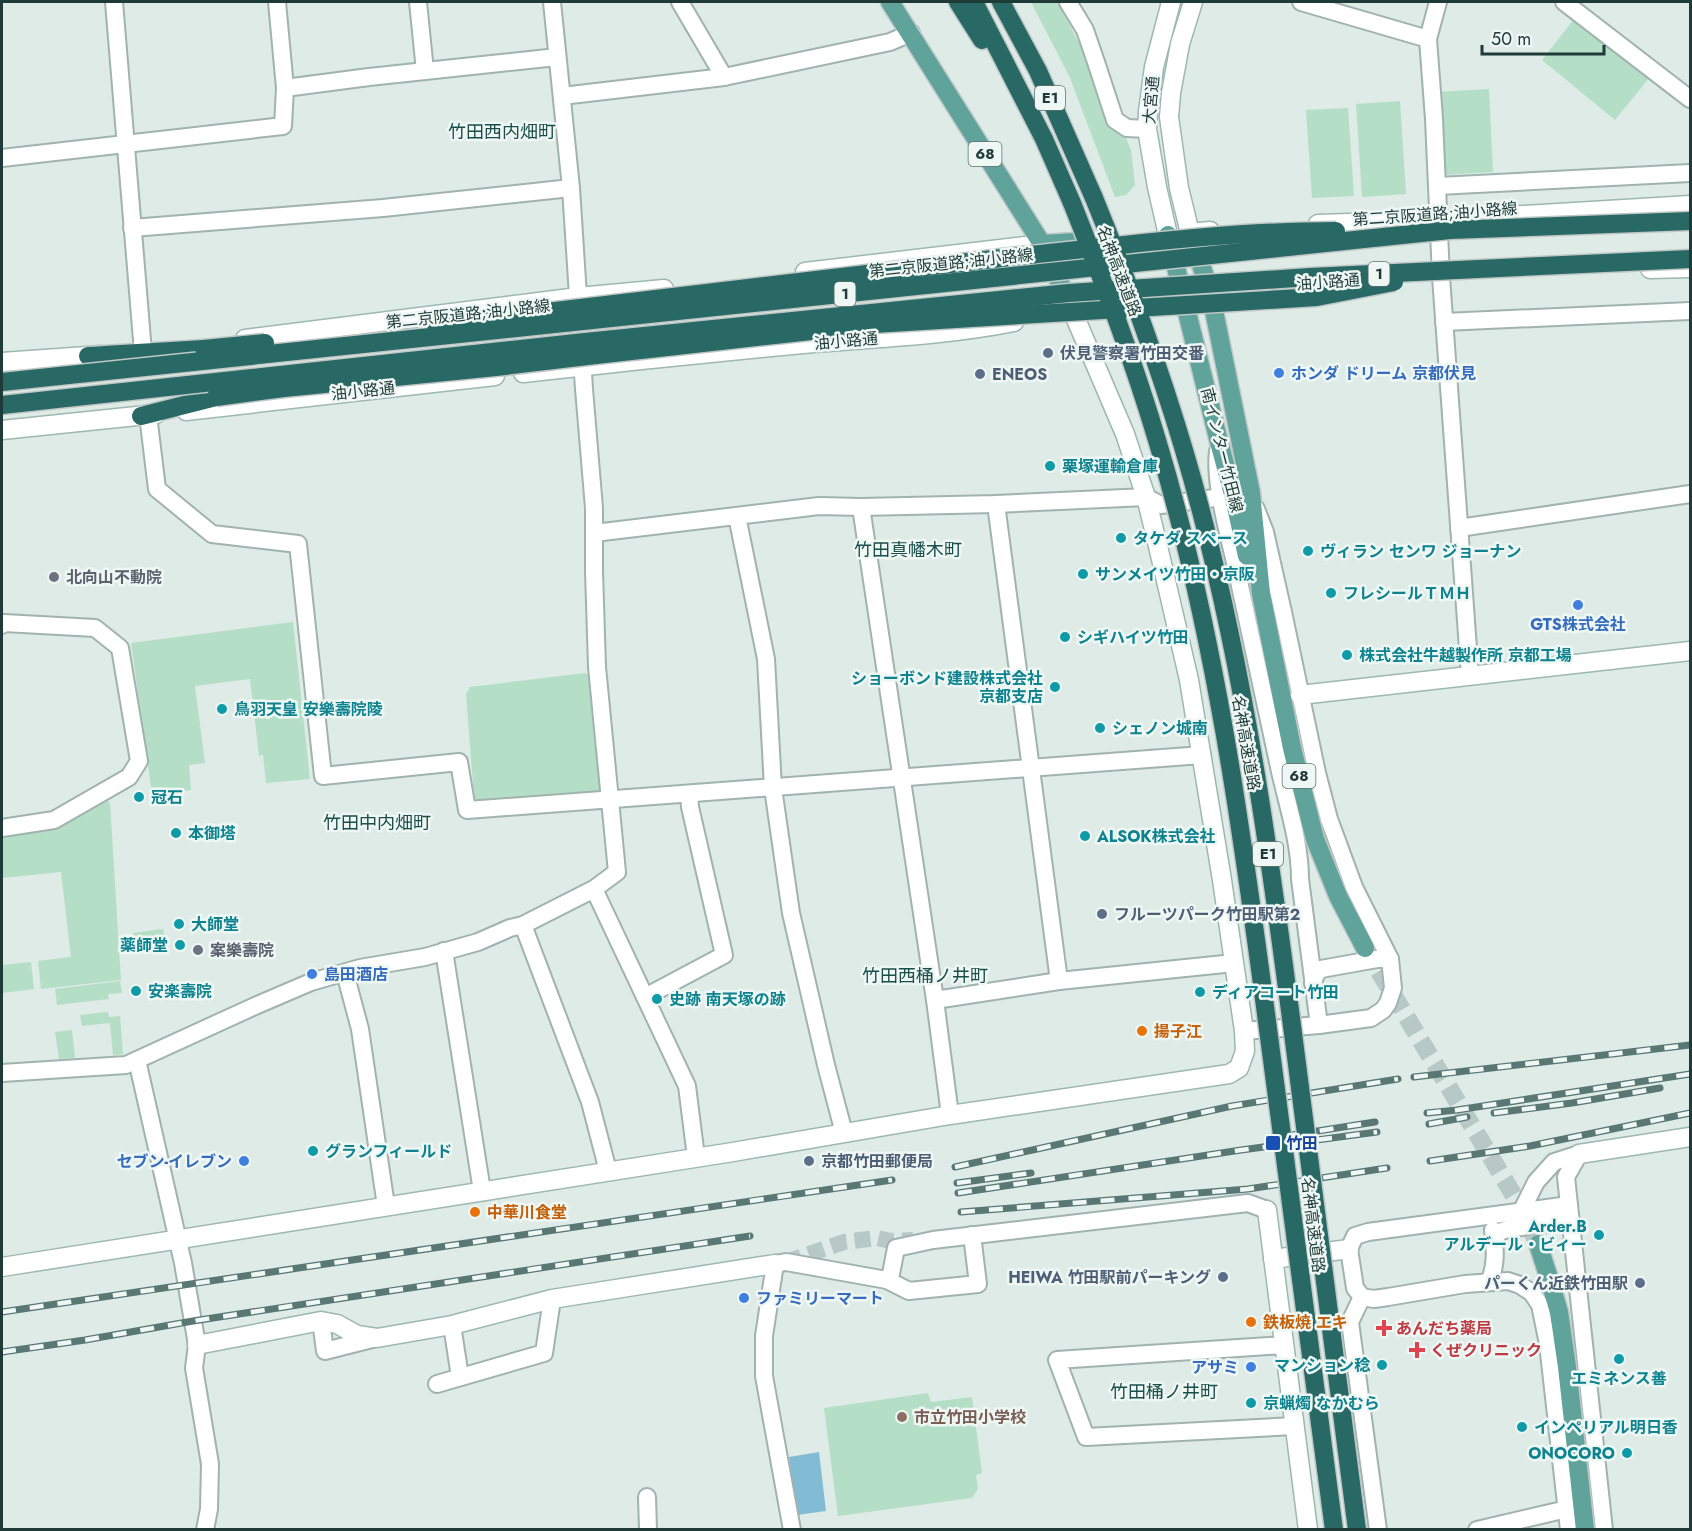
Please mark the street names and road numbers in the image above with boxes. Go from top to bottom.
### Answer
street label: 大宮通 [1137,75,1165,125]
road number: E1 [1035,86,1065,110]
road number: 68 [968,142,1002,166]
street label: 第二京阪道路;油小路線 [1352,197,1518,231]
street label: 名神高速道路 [1091,222,1147,320]
street label: 第二京阪道路;油小路線 [868,243,1034,283]
road number: 1 [1368,262,1390,286]
street label: 油小路通 [1295,268,1361,296]
road number: 1 [834,282,856,306]
street label: 第二京阪道路;油小路線 [385,294,551,334]
street label: 油小路通 [813,327,879,355]
street label: 油小路通 [330,376,396,406]
street label: 南インター竹田線 [1195,385,1249,515]
street label: 名神高速道路 [1226,694,1266,792]
road number: 68 [1282,764,1316,788]
road number: E1 [1253,842,1283,866]
street label: 名神高速道路 [1296,1176,1330,1274]

